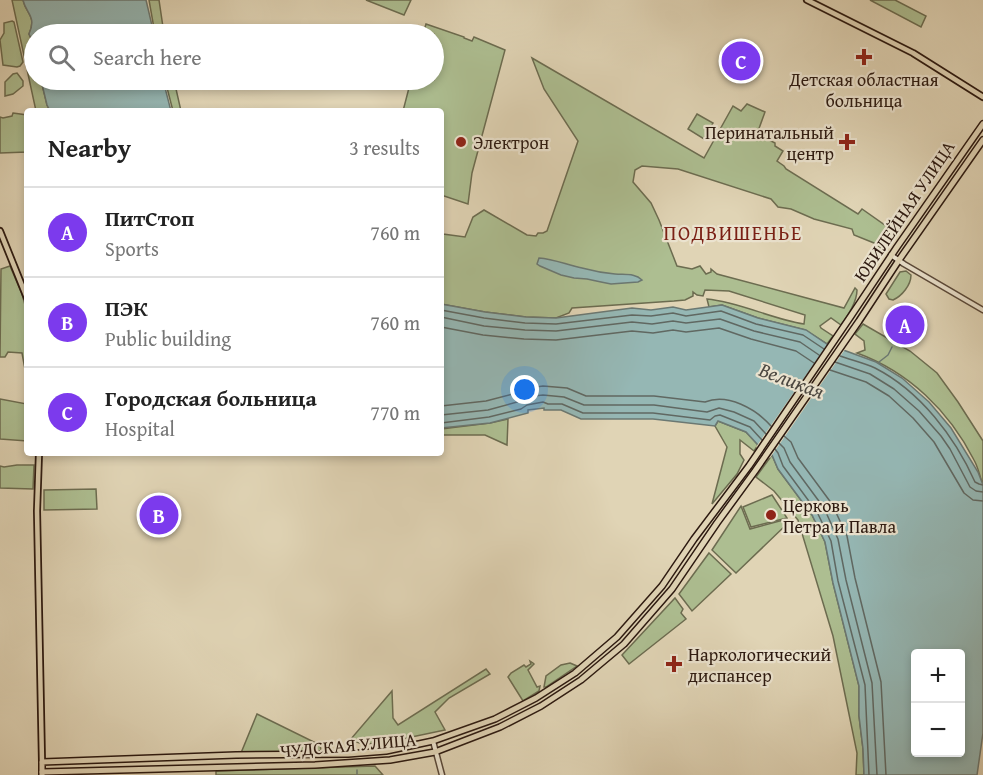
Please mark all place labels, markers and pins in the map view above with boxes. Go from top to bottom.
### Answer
pin: C [722,38,760,84]
marker: Детская областная больница [855,48,873,66]
place label: Детская областная больница [788,66,939,114]
place label: Перинатальный центр [705,119,834,167]
place label: Электрон [473,129,549,156]
marker: Перинатальный центр [838,133,856,151]
marker: Электрон [454,135,468,149]
pin: A [886,302,924,348]
pin: B [140,492,178,538]
place label: Церковь Петра и Павла [783,492,897,540]
marker: Церковь Петра и Павла [764,508,778,522]
place label: Наркологический диспансер [688,641,831,689]
marker: Наркологический диспансер [665,655,683,673]

